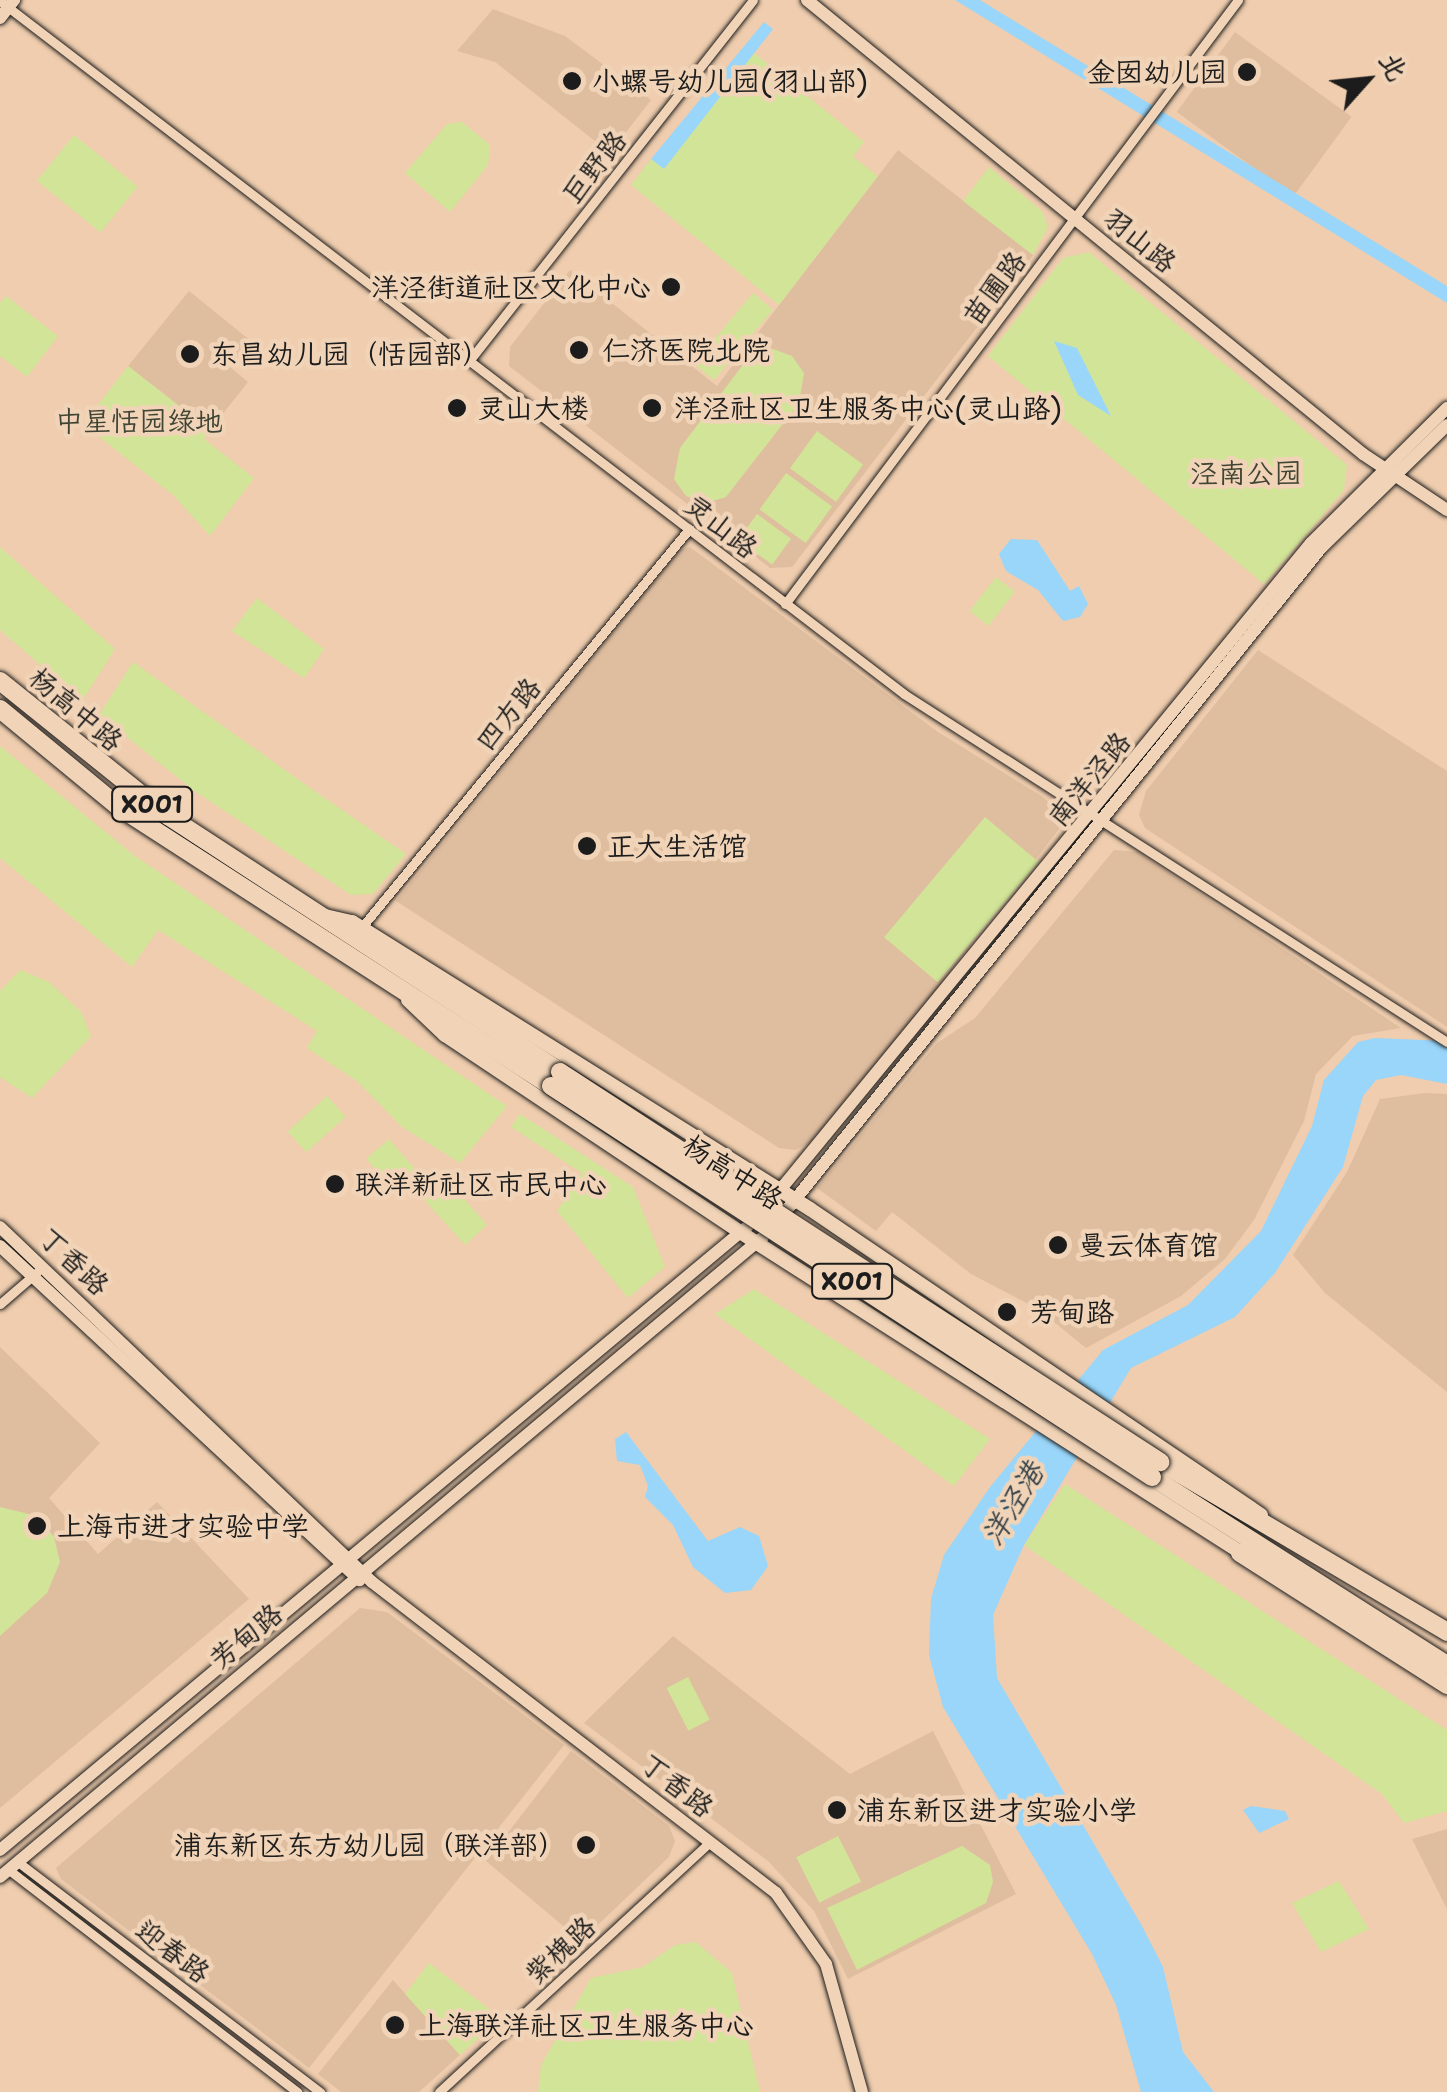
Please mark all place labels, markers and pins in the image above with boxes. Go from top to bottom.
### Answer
place label: 金囡幼儿园 [1087,55,1227,89]
marker: 金囡幼儿园 [1236,61,1258,83]
place label: 小螺号幼儿园(羽山部) [592,64,868,98]
marker: 小螺号幼儿园(羽山部) [561,70,583,92]
place label: 洋泾街道社区文化中心 [371,270,651,304]
marker: 洋泾街道社区文化中心 [660,276,682,298]
place label: 仁济医院北院 [602,333,770,367]
place label: 东昌幼儿园（恬园部） [210,337,490,371]
marker: 仁济医院北院 [566,337,592,363]
marker: 东昌幼儿园（恬园部） [179,343,201,365]
place label: 灵山大楼 [477,391,589,425]
place label: 洋泾社区卫生服务中心(灵山路) [674,391,1062,425]
marker: 洋泾社区卫生服务中心(灵山路) [639,395,665,421]
marker: 灵山大楼 [446,397,468,419]
place label: 正大生活馆 [607,829,747,863]
marker: 正大生活馆 [576,835,598,857]
place label: 联洋新社区市民中心 [355,1167,607,1201]
marker: 联洋新社区市民中心 [324,1173,346,1195]
place label: 曼云体育馆 [1078,1228,1218,1262]
marker: 曼云体育馆 [1047,1234,1069,1256]
place label: 芳甸路 [1030,1295,1114,1329]
marker: 芳甸路 [994,1299,1020,1325]
place label: 上海市进才实验中学 [57,1509,309,1543]
marker: 上海市进才实验中学 [26,1515,48,1537]
place label: 浦东新区进才实验小学 [857,1793,1137,1827]
marker: 浦东新区进才实验小学 [826,1799,848,1821]
place label: 浦东新区东方幼儿园（联洋部） [174,1828,566,1862]
marker: 浦东新区东方幼儿园（联洋部） [575,1834,597,1856]
place label: 上海联洋社区卫生服务中心 [418,2008,754,2042]
marker: 上海联洋社区卫生服务中心 [382,2012,408,2038]

